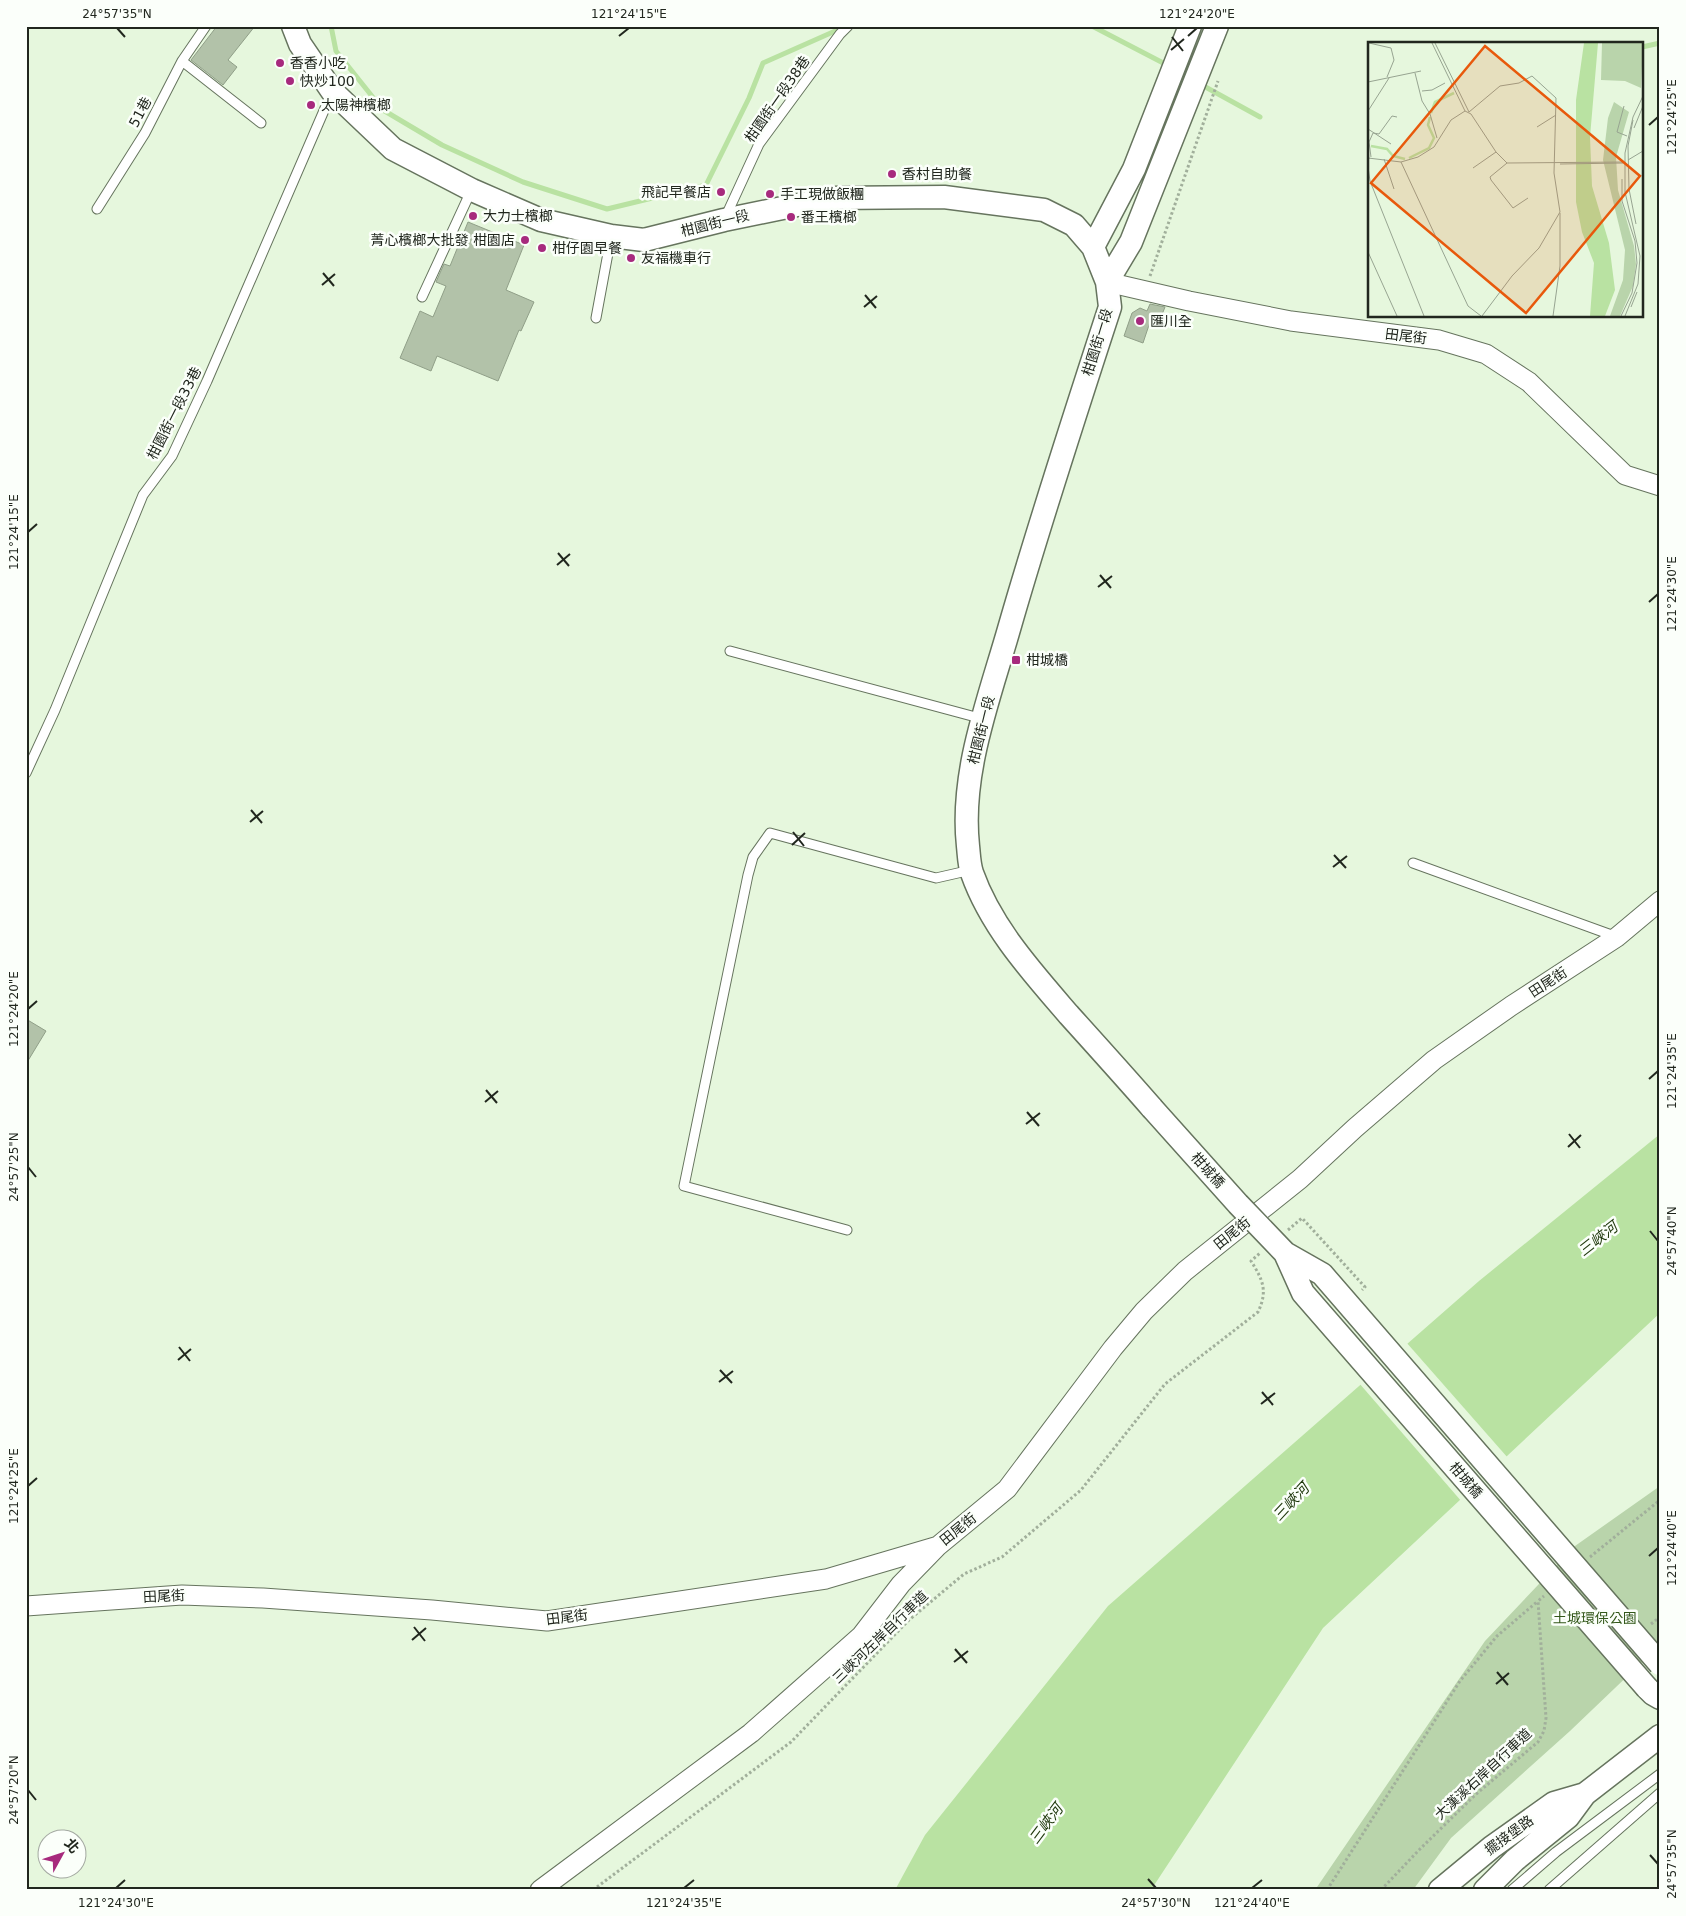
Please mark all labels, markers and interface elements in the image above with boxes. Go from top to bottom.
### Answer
text: 24°57'35"N [82,7,152,21]
text: 121°24'15"E [591,7,667,21]
text: 121°24'20"E [1159,7,1235,21]
inset map [1368,42,1644,318]
street label: 柑園街一段38巷 [741,53,813,145]
place label: 香香小吃 [290,55,346,71]
marker: 香香小吃 [274,57,286,69]
place label: 快炒100 [300,73,355,89]
marker: 快炒100 [284,75,296,87]
text: 121°24'25"E [1665,79,1679,155]
street label: 51巷 [125,94,155,130]
place label: 太陽神檳榔 [321,97,391,113]
marker: 太陽神檳榔 [305,99,317,111]
place label: 香村自助餐 [902,166,972,182]
marker: 香村自助餐 [886,168,898,180]
place label: 飛記早餐店 [641,184,711,200]
marker: 飛記早餐店 [715,186,727,198]
place label: 手工現做飯糰 [780,186,864,202]
marker: 手工現做飯糰 [764,188,776,200]
street label: 柑園街一段 [679,207,751,239]
place label: 大力士檳榔 [483,208,553,224]
place label: 番王檳榔 [801,209,857,225]
marker: 大力士檳榔 [467,210,479,222]
marker: 番王檳榔 [785,211,797,223]
place label: 菁心檳榔大批發 柑園店 [371,232,515,248]
marker: 菁心檳榔大批發 柑園店 [519,234,531,246]
place label: 柑仔園早餐 [552,240,622,256]
marker: 柑仔園早餐 [536,242,548,254]
place label: 友福機車行 [641,250,711,266]
marker: 友福機車行 [625,252,637,264]
street label: 柑園街一段 [1079,306,1115,378]
place label: 匯川全 [1150,313,1192,329]
marker: 匯川全 [1134,315,1146,327]
street label: 田尾街 [1384,326,1428,346]
street label: 柑園街一段33巷 [144,364,204,462]
text: 121°24'15"E [7,494,21,570]
text: 121°24'30"E [1665,556,1679,632]
place label: 柑城橋 [1026,652,1068,668]
marker: 柑城橋 [1010,654,1022,666]
street label: 柑園街一段 [965,694,997,766]
street label: 田尾街 [1526,964,1570,1000]
text: 121°24'20"E [7,971,21,1047]
text: 121°24'35"E [1665,1033,1679,1109]
text: 24°57'25"N [7,1132,21,1202]
street label: 柑城橋 [1188,1149,1228,1191]
text: 24°57'40"N [1665,1206,1679,1276]
street label: 田尾街 [1211,1214,1253,1252]
water label: 三峽河 [1575,1216,1624,1260]
text: 121°24'25"E [7,1448,21,1524]
street label: 柑城橋 [1446,1459,1486,1501]
water label: 三峽河 [1269,1477,1315,1525]
street label: 田尾街 [937,1510,979,1548]
text: 121°24'40"E [1665,1510,1679,1586]
street label: 田尾街 [143,1587,185,1605]
street label: 三峽河左岸自行車道 [829,1587,931,1687]
street label: 田尾街 [545,1607,589,1627]
park label: 土城環保公園 [1553,1610,1637,1626]
street label: 大漢溪右岸自行車道 [1431,1725,1535,1823]
text: 24°57'20"N [7,1755,21,1825]
water label: 三峽河 [1025,1798,1069,1847]
street label: 擺接堡路 [1482,1812,1536,1858]
north arrow [38,1828,88,1878]
text: 24°57'35"N [1665,1829,1679,1899]
text: 北 [61,1835,83,1856]
text: 121°24'30"E [78,1896,154,1910]
text: 121°24'35"E [646,1896,722,1910]
text: 24°57'30"N [1121,1896,1191,1910]
text: 121°24'40"E [1214,1896,1290,1910]

